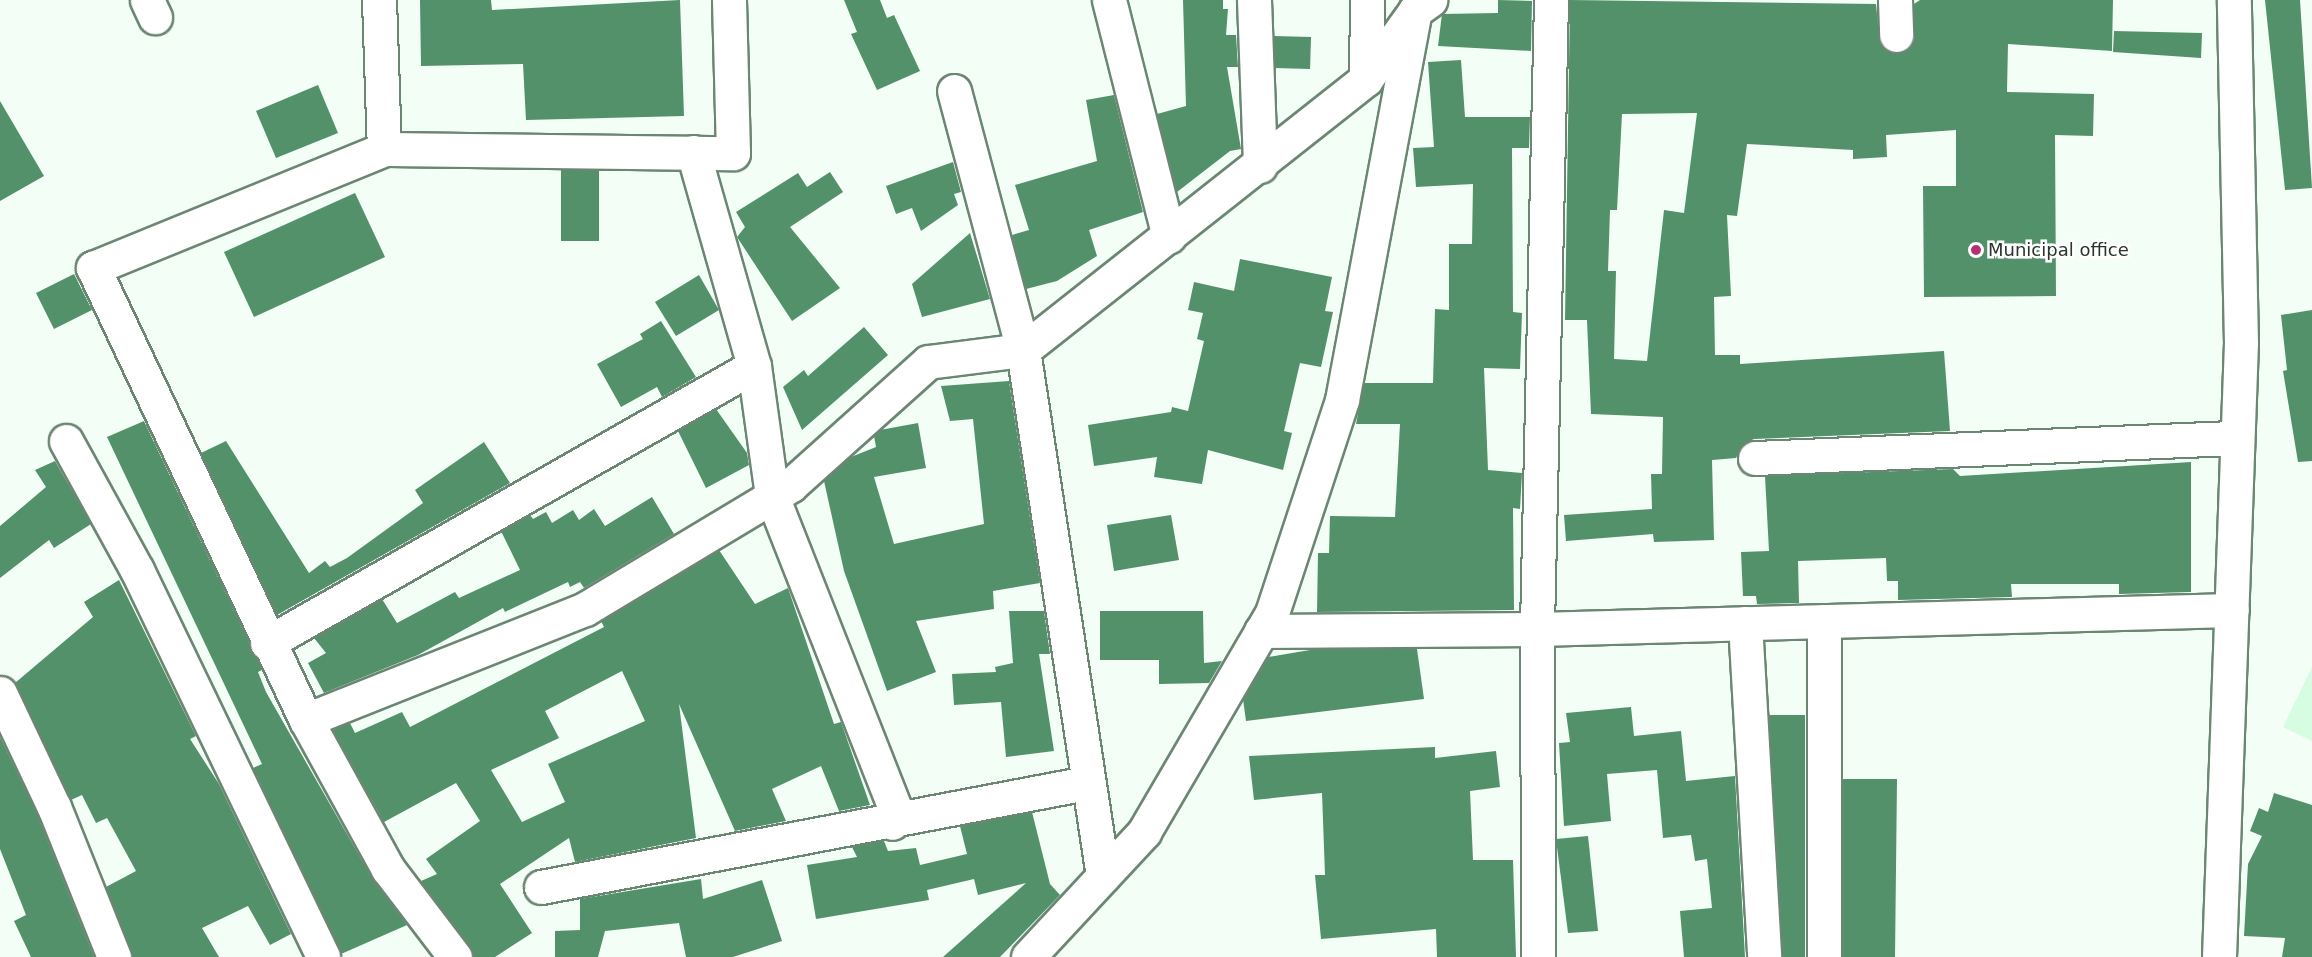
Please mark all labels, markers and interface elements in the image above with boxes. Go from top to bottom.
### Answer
place label: Municipal office [1988,239,2129,261]
marker: Municipal office [1969,243,1983,257]

